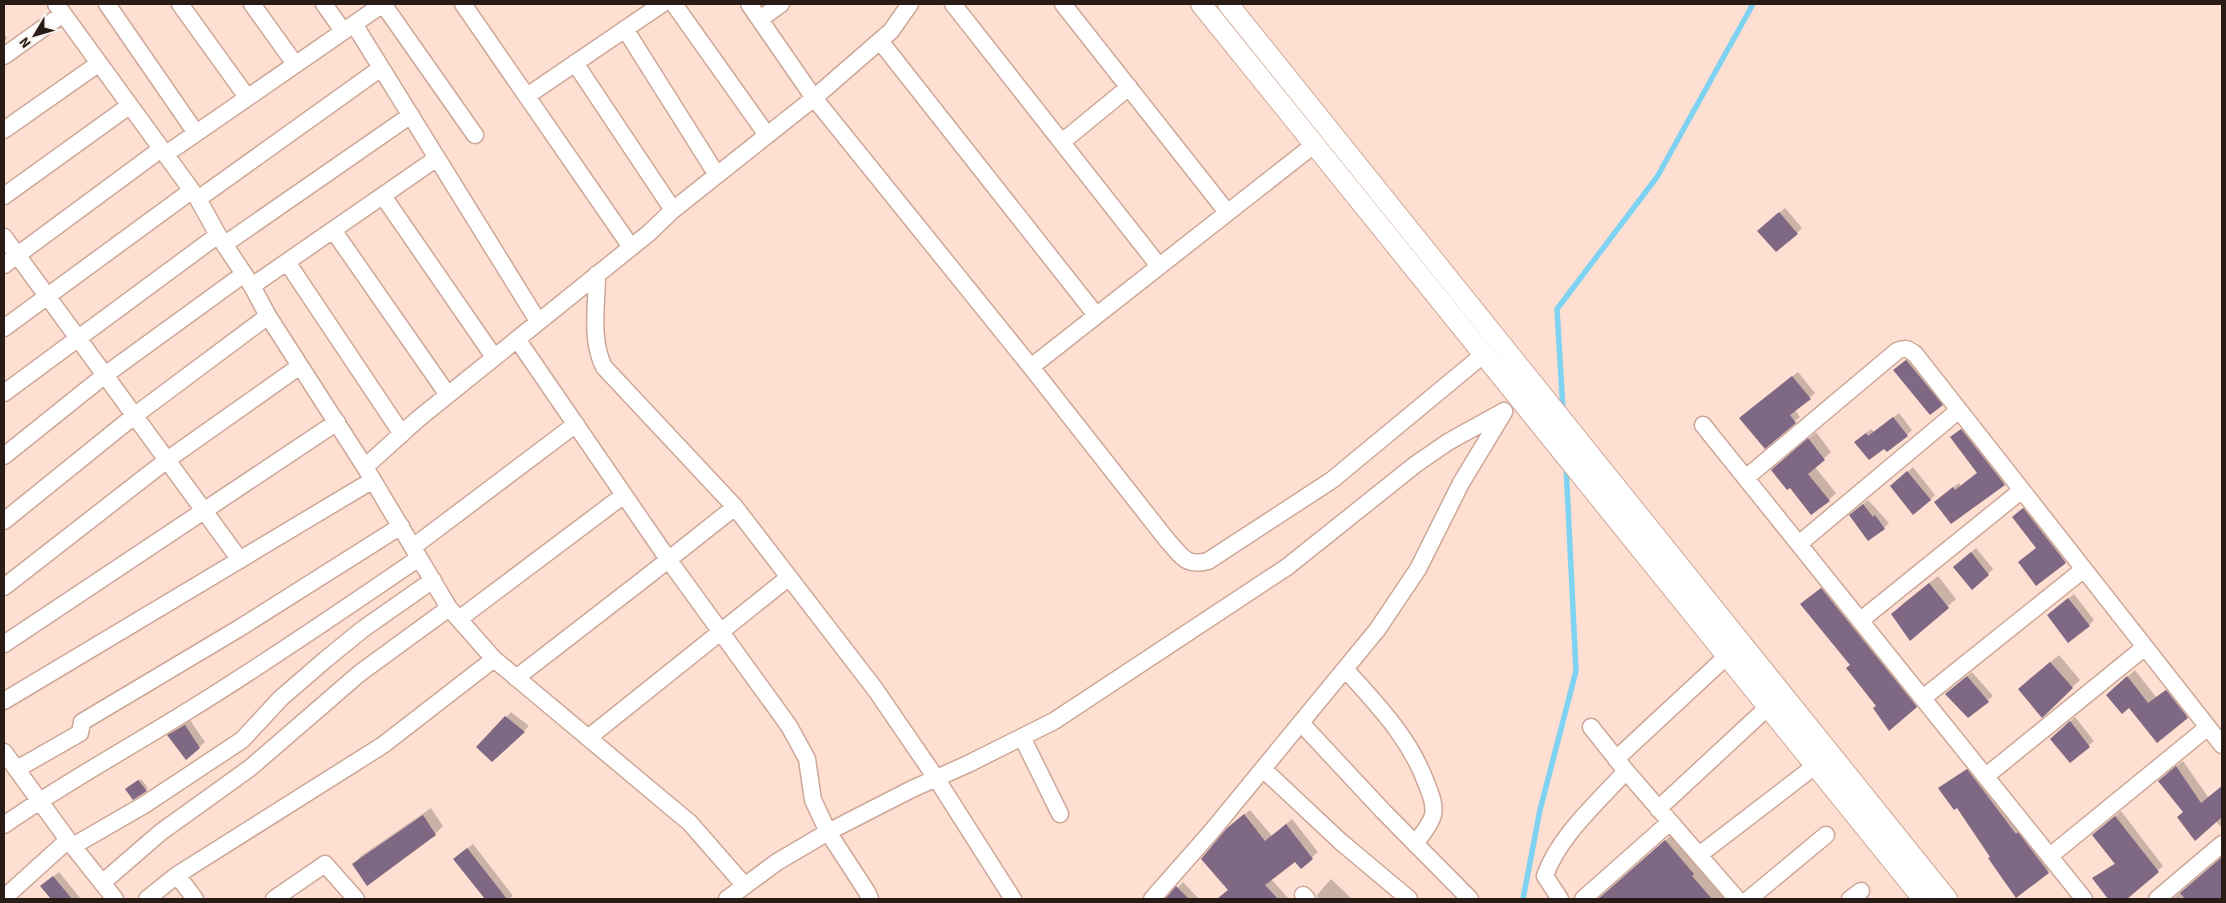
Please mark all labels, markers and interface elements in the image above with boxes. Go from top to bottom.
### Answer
north arrow [10,10,60,60]
text: N [15,33,36,52]

